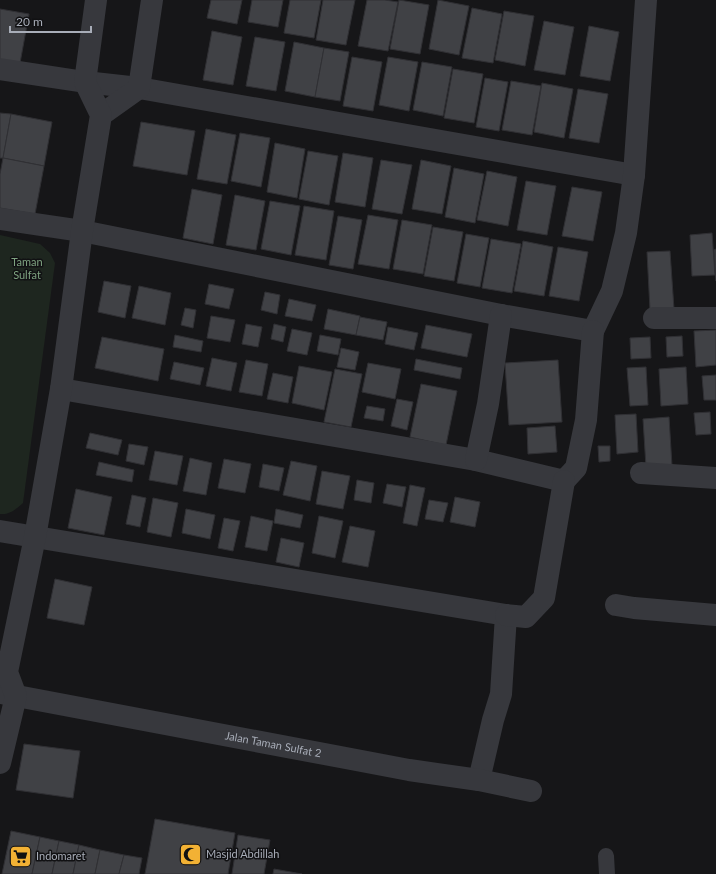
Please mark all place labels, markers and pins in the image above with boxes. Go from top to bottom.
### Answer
mosque icon: Masjid Abdillah [177,841,203,867]
supermarket icon: Indomaret [8,843,34,869]
place label: Masjid Abdillah [206,847,279,860]
place label: Indomaret [36,849,86,862]

